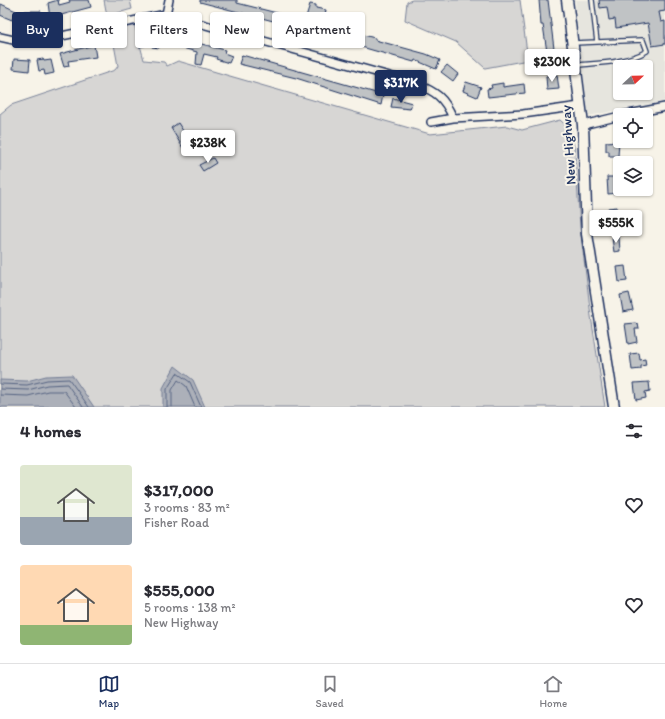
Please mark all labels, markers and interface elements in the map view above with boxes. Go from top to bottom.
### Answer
chip: Buy [12,12,63,48]
chip: Rent [71,12,127,48]
chip: Filters [135,12,202,48]
chip: New [210,12,264,48]
chip: Apartment [272,12,365,48]
pin: $230K [524,49,580,83]
text: $230K [534,54,570,69]
north arrow [613,60,653,100]
map controls [613,60,653,196]
pin: $317K [373,70,429,104]
text: $317K [384,75,418,90]
street label: New Highway [557,104,580,185]
button: locate [613,108,653,148]
pin: $238K [180,130,236,164]
text: $238K [190,135,226,150]
button: layers [613,156,653,196]
pin: $555K [588,210,644,244]
text: $555K [598,215,634,230]
icon: filters [623,420,645,442]
text: 4 homes [20,421,81,441]
text: $317,000 [144,480,214,500]
icon: home [52,481,100,529]
icon: heart [623,494,645,516]
text: 3 rooms · 83 m² [144,500,230,515]
text: Fisher Road [144,515,209,530]
text: $555,000 [144,580,215,600]
icon: home [52,581,100,629]
icon: heart [623,594,645,616]
text: 5 rooms · 138 m² [144,600,236,615]
text: New Highway [144,615,218,630]
tab: Map [98,673,120,710]
tab: Saved [316,673,344,710]
tab: Home [539,673,567,710]

